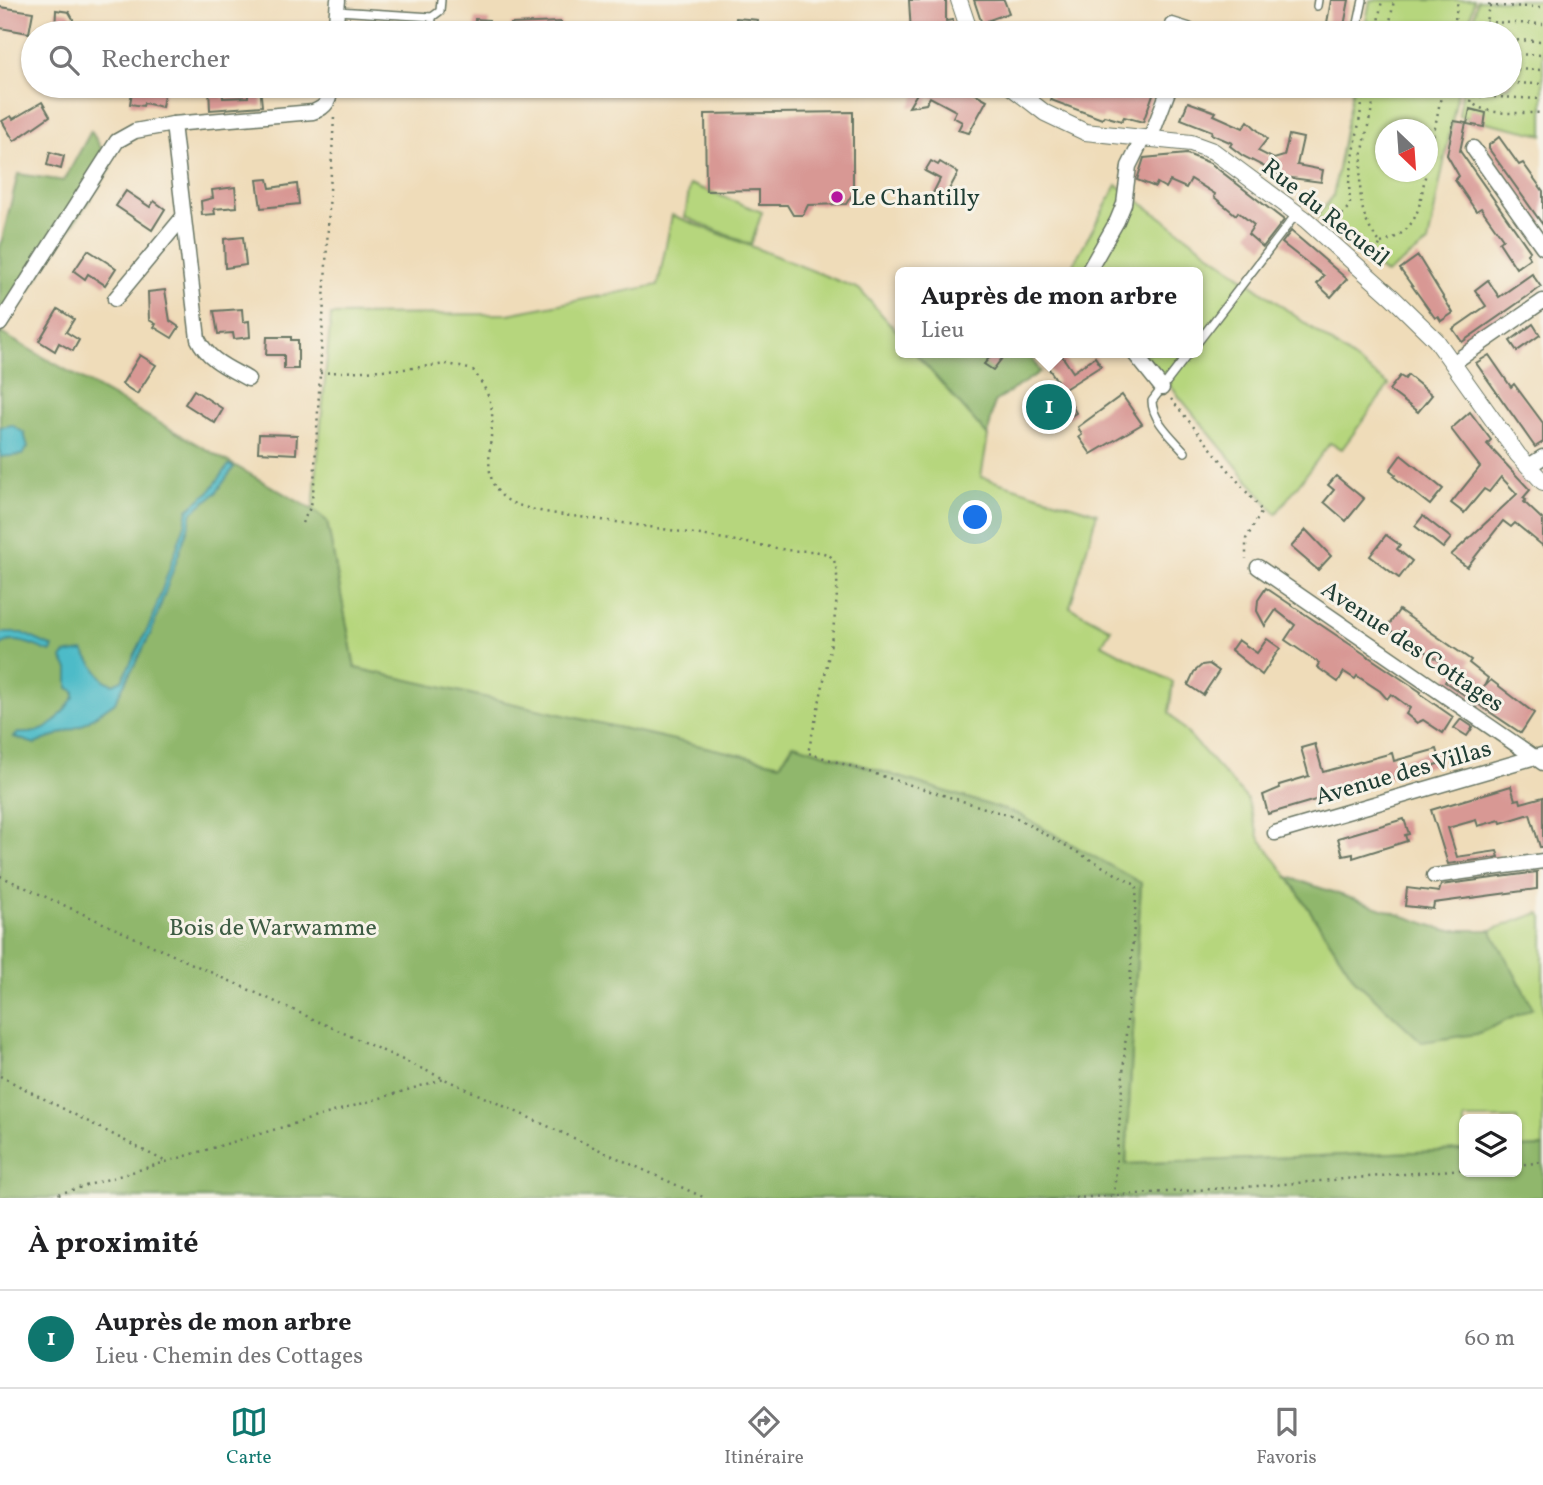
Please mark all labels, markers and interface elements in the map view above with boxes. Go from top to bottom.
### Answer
search box [21,21,1522,98]
icon: search [45,41,83,79]
text: Rechercher [101,42,230,78]
north arrow [1375,119,1438,182]
street label: Rue du Recueil [1254,151,1396,276]
place label: Le Chantilly [851,182,980,216]
marker: Le Chantilly [829,189,845,205]
popup [895,267,1203,358]
text: Auprès de mon arbre [921,279,1177,315]
text: Lieu [921,315,964,347]
pin: 1 [1026,381,1072,433]
your location [958,500,992,534]
street label: Avenue des Cottages [1314,574,1510,722]
street label: Avenue des Villas [1312,733,1496,815]
park label: Bois de Warwamme [169,912,377,946]
map controls [1459,1114,1522,1177]
button: layers [1459,1114,1522,1177]
text: À proximité [28,1223,199,1265]
text: Auprès de mon arbre [95,1305,351,1341]
text: 1 [46,1323,56,1355]
text: 60 m [1465,1323,1515,1355]
text: Lieu · Chemin des Cottages [95,1341,363,1373]
tab: Carte [226,1403,272,1471]
tab: Itinéraire [724,1403,804,1471]
tab: Favoris [1256,1403,1317,1471]

